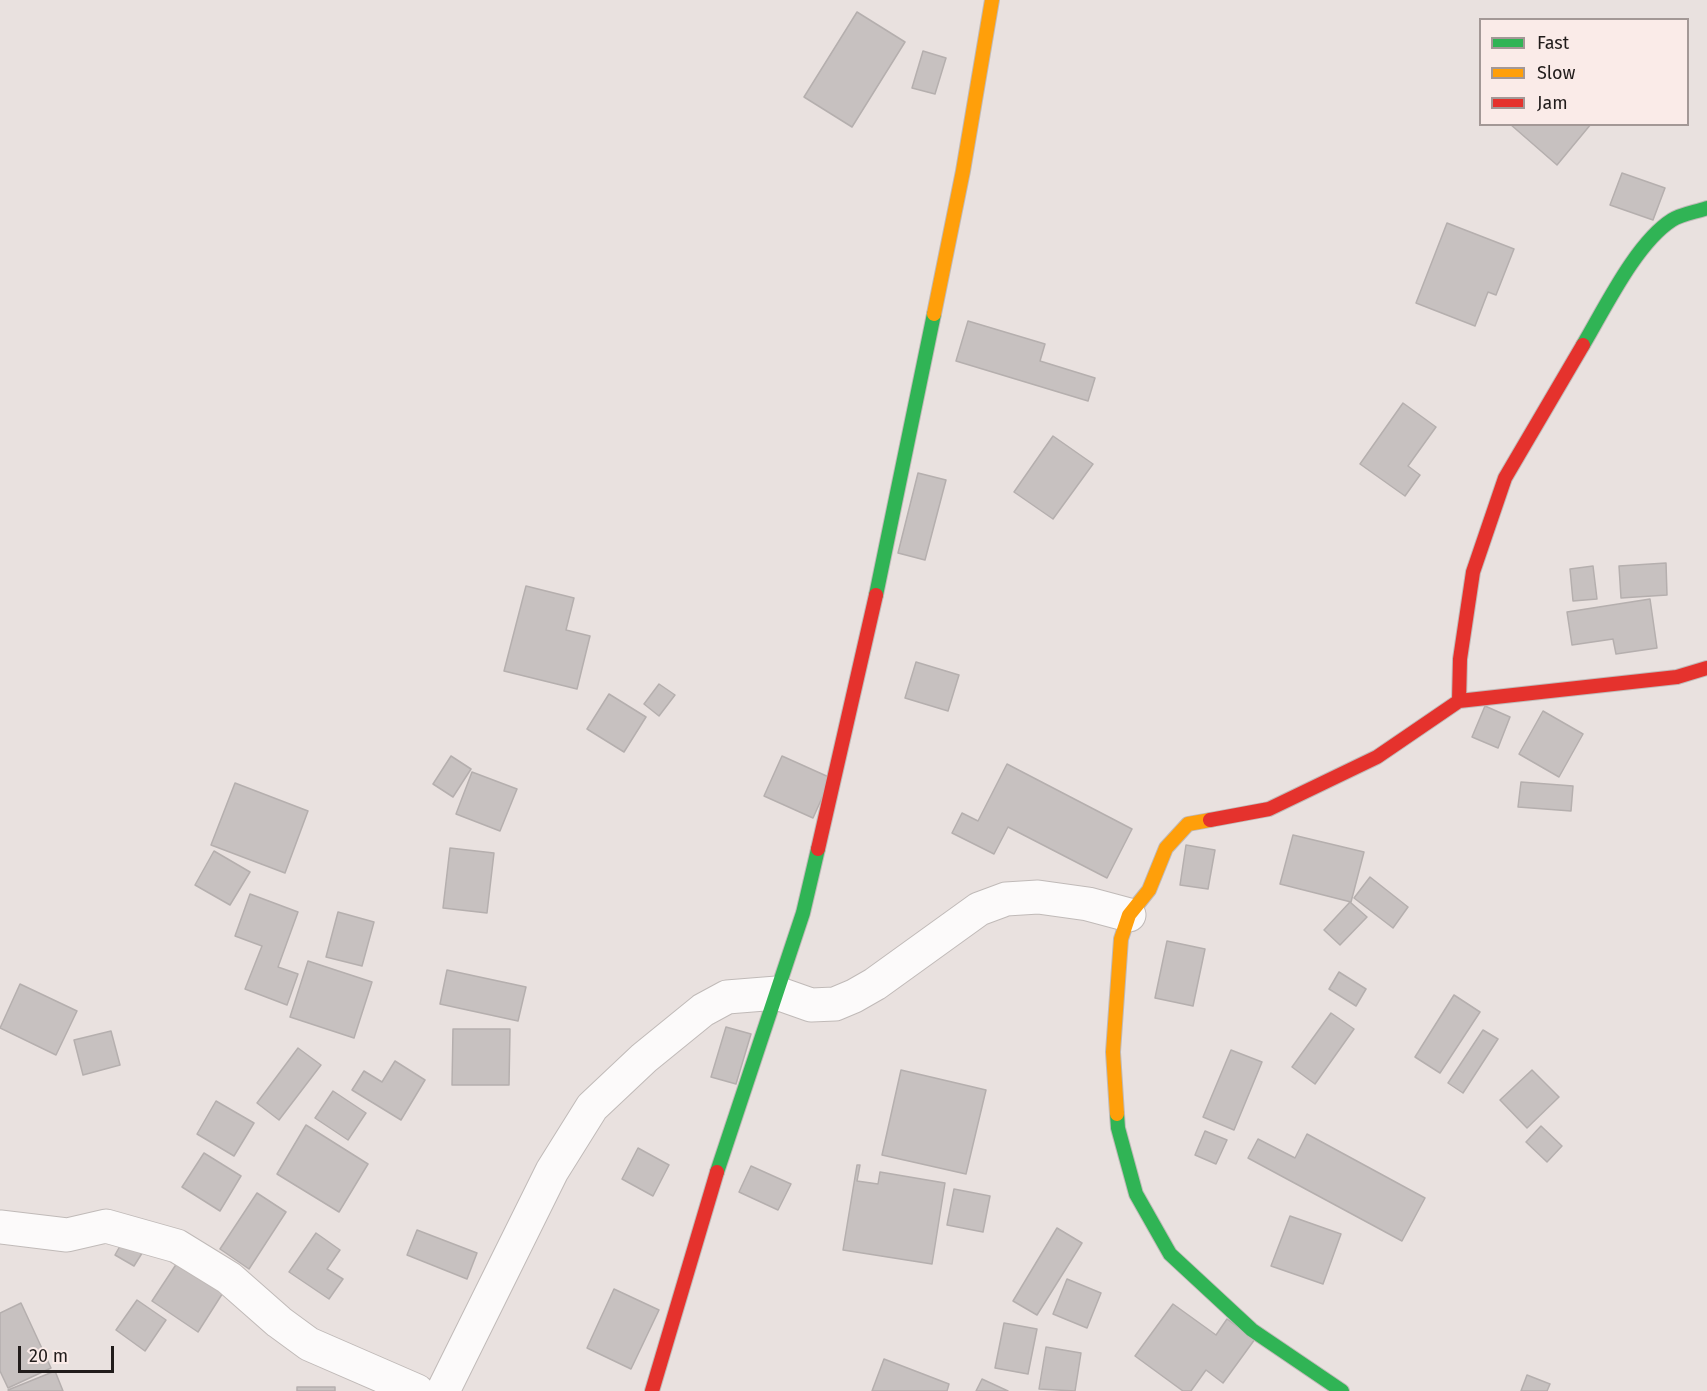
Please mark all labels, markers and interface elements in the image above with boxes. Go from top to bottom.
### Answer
legend [1479,18,1689,126]
text: Fast [1537,32,1569,54]
text: Slow [1537,62,1575,84]
text: Jam [1537,92,1568,114]
scale bar [21,1334,117,1372]
text: 20 m [29,1345,68,1367]

